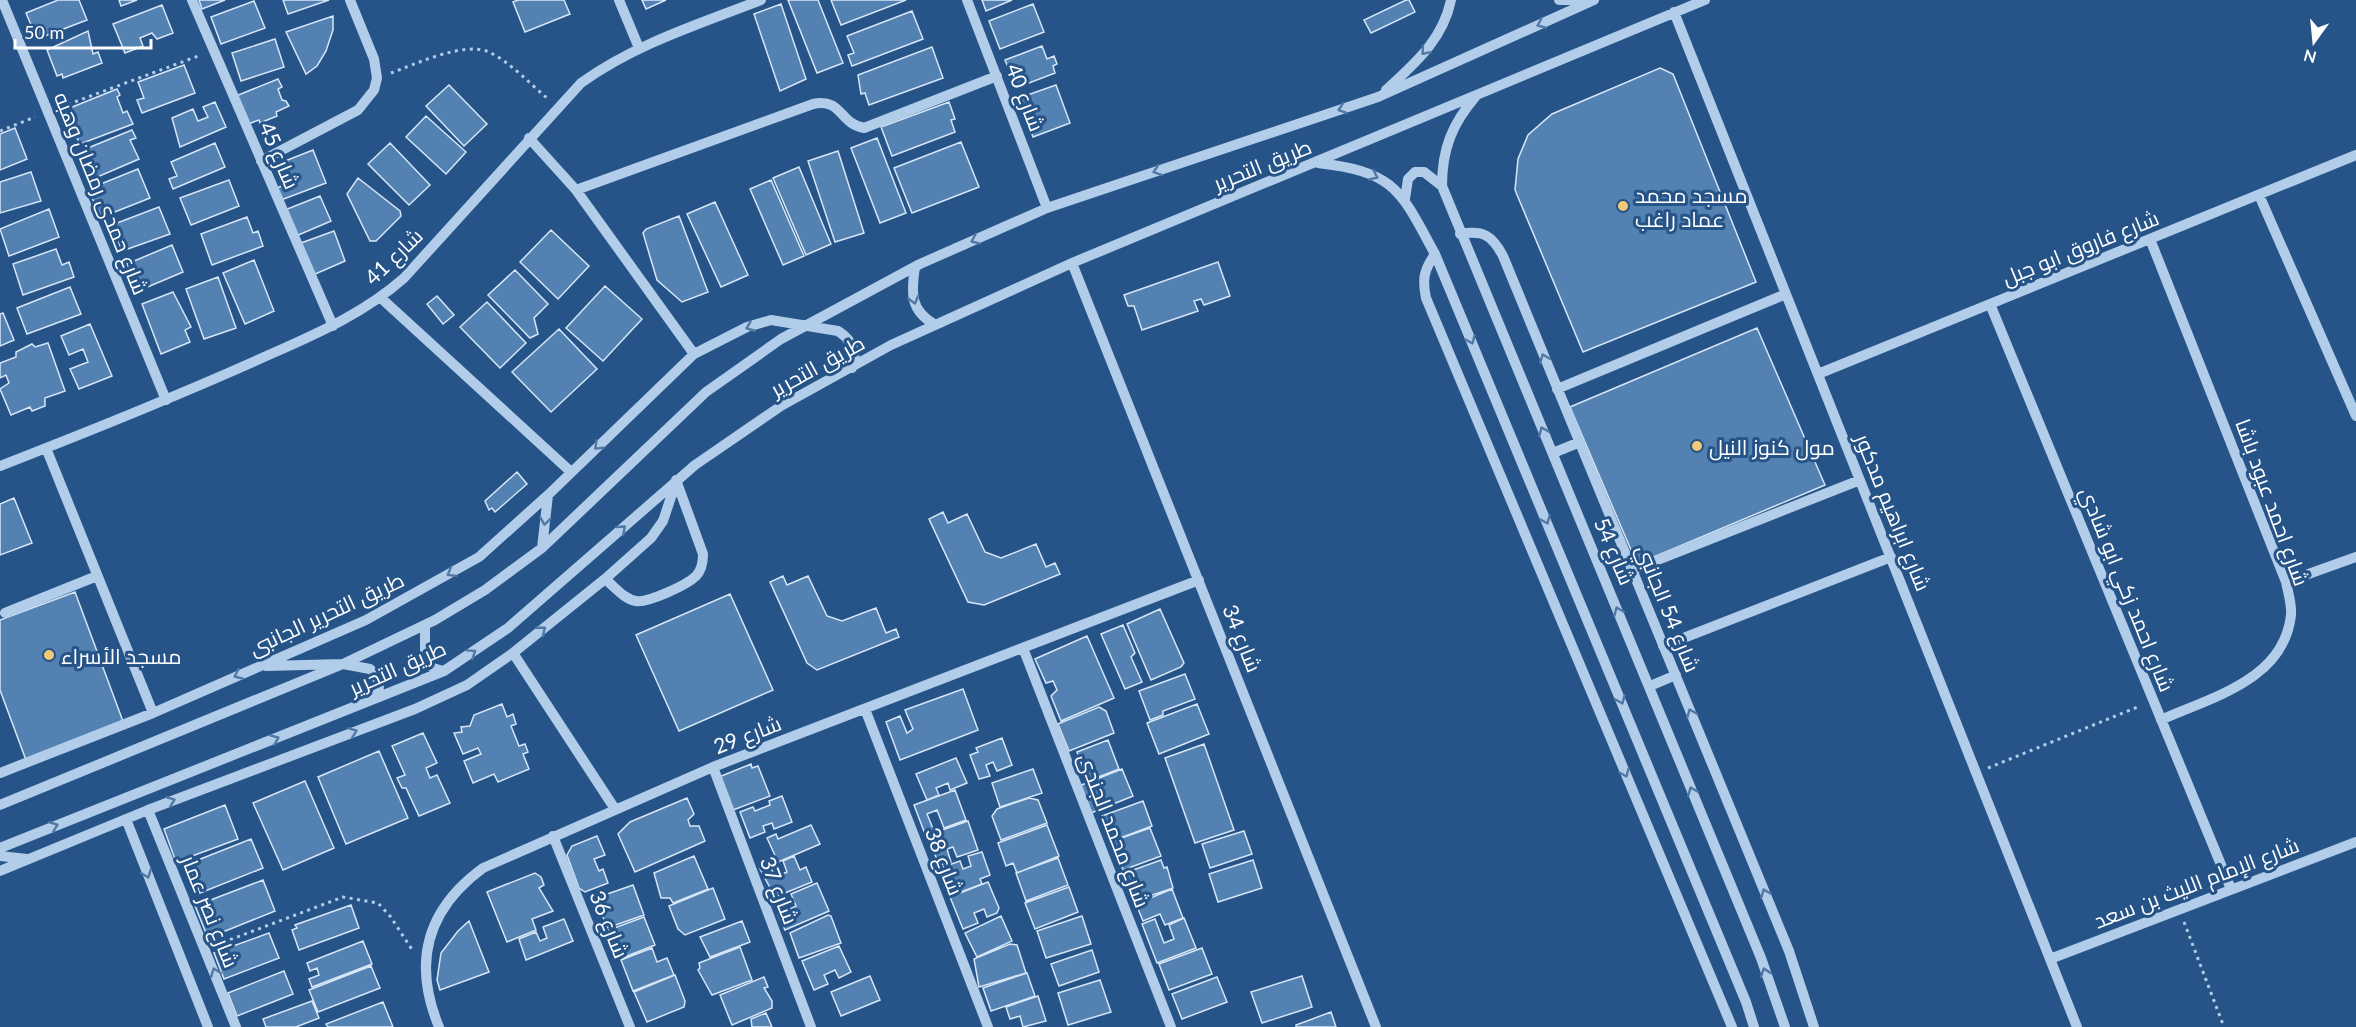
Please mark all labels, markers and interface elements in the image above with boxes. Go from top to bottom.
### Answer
scale bar [15,12,152,50]
north arrow [2284,12,2344,72]
one-way arrow [1536,17,1547,29]
text: 50 m [24,21,64,43]
one-way arrow [1421,44,1432,55]
text: N [2302,46,2318,68]
street label: شارع 40 [999,60,1050,135]
street label: شارع حمدى رمضان وهبه [47,88,154,299]
one-way arrow [1337,102,1348,114]
street label: شارع 45 [252,118,305,193]
street label: طريق التحرير [1208,133,1315,197]
one-way arrow [1152,163,1163,176]
one-way arrow [1367,169,1378,181]
place label: مسجد محمد عماد راغب [1635,182,1747,232]
marker: مسجد محمد عماد راغب [1616,199,1630,213]
street label: شارع فاروق ابو جبل [1998,204,2163,293]
street label: شارع 41 [359,223,429,292]
one-way arrow [970,233,981,245]
one-way arrow [907,294,919,305]
one-way arrow [745,320,756,332]
street label: طريق التحرير [765,329,869,403]
one-way arrow [1464,334,1476,345]
one-way arrow [1539,353,1551,364]
street label: شارع احمد عبود باشا [2228,415,2315,590]
one-way arrow [1538,426,1550,437]
street label: شارع ابراهيم مدكور [1848,429,1937,595]
place label: مول كنوز النيل [1709,434,1835,461]
one-way arrow [595,438,606,449]
marker: مول كنوز النيل [1690,439,1704,453]
street label: شارع احمد زكي ابو شادي [2071,483,2180,697]
one-way arrow [1539,514,1551,525]
street label: شارع 54 [1587,514,1640,589]
one-way arrow [539,517,552,526]
one-way arrow [616,525,626,536]
street label: شارع 54 الجانبي [1627,541,1706,677]
one-way arrow [447,565,457,577]
street label: طريق التحرير الجانبى [245,566,408,662]
street label: شارع 34 [1215,601,1268,676]
one-way arrow [1613,606,1625,617]
one-way arrow [535,627,546,638]
street label: طريق التحرير [344,635,450,702]
place label: مسجد الأسراء [61,643,181,669]
marker: مسجد الأسراء [42,648,56,662]
one-way arrow [466,648,476,660]
one-way arrow [233,668,244,680]
one-way arrow [1614,694,1626,705]
one-way arrow [1686,708,1698,719]
street label: شارع 29 [710,710,785,761]
one-way arrow [347,727,358,739]
one-way arrow [268,734,279,746]
street label: شارع محمد الجندى [1071,749,1156,912]
one-way arrow [1618,766,1630,777]
one-way arrow [1687,786,1699,797]
one-way arrow [165,796,176,809]
one-way arrow [48,821,59,833]
street label: شارع 38 [918,824,969,899]
street label: شارع الإمام الليث بن سعد [2090,831,2303,935]
street label: شارع نصر عمار [174,850,245,972]
street label: شارع 37 [753,853,804,928]
one-way arrow [140,867,152,878]
street label: شارع 36 [582,887,635,962]
one-way arrow [1760,888,1772,899]
one-way arrow [1760,967,1773,978]
one-way arrow [210,968,222,979]

